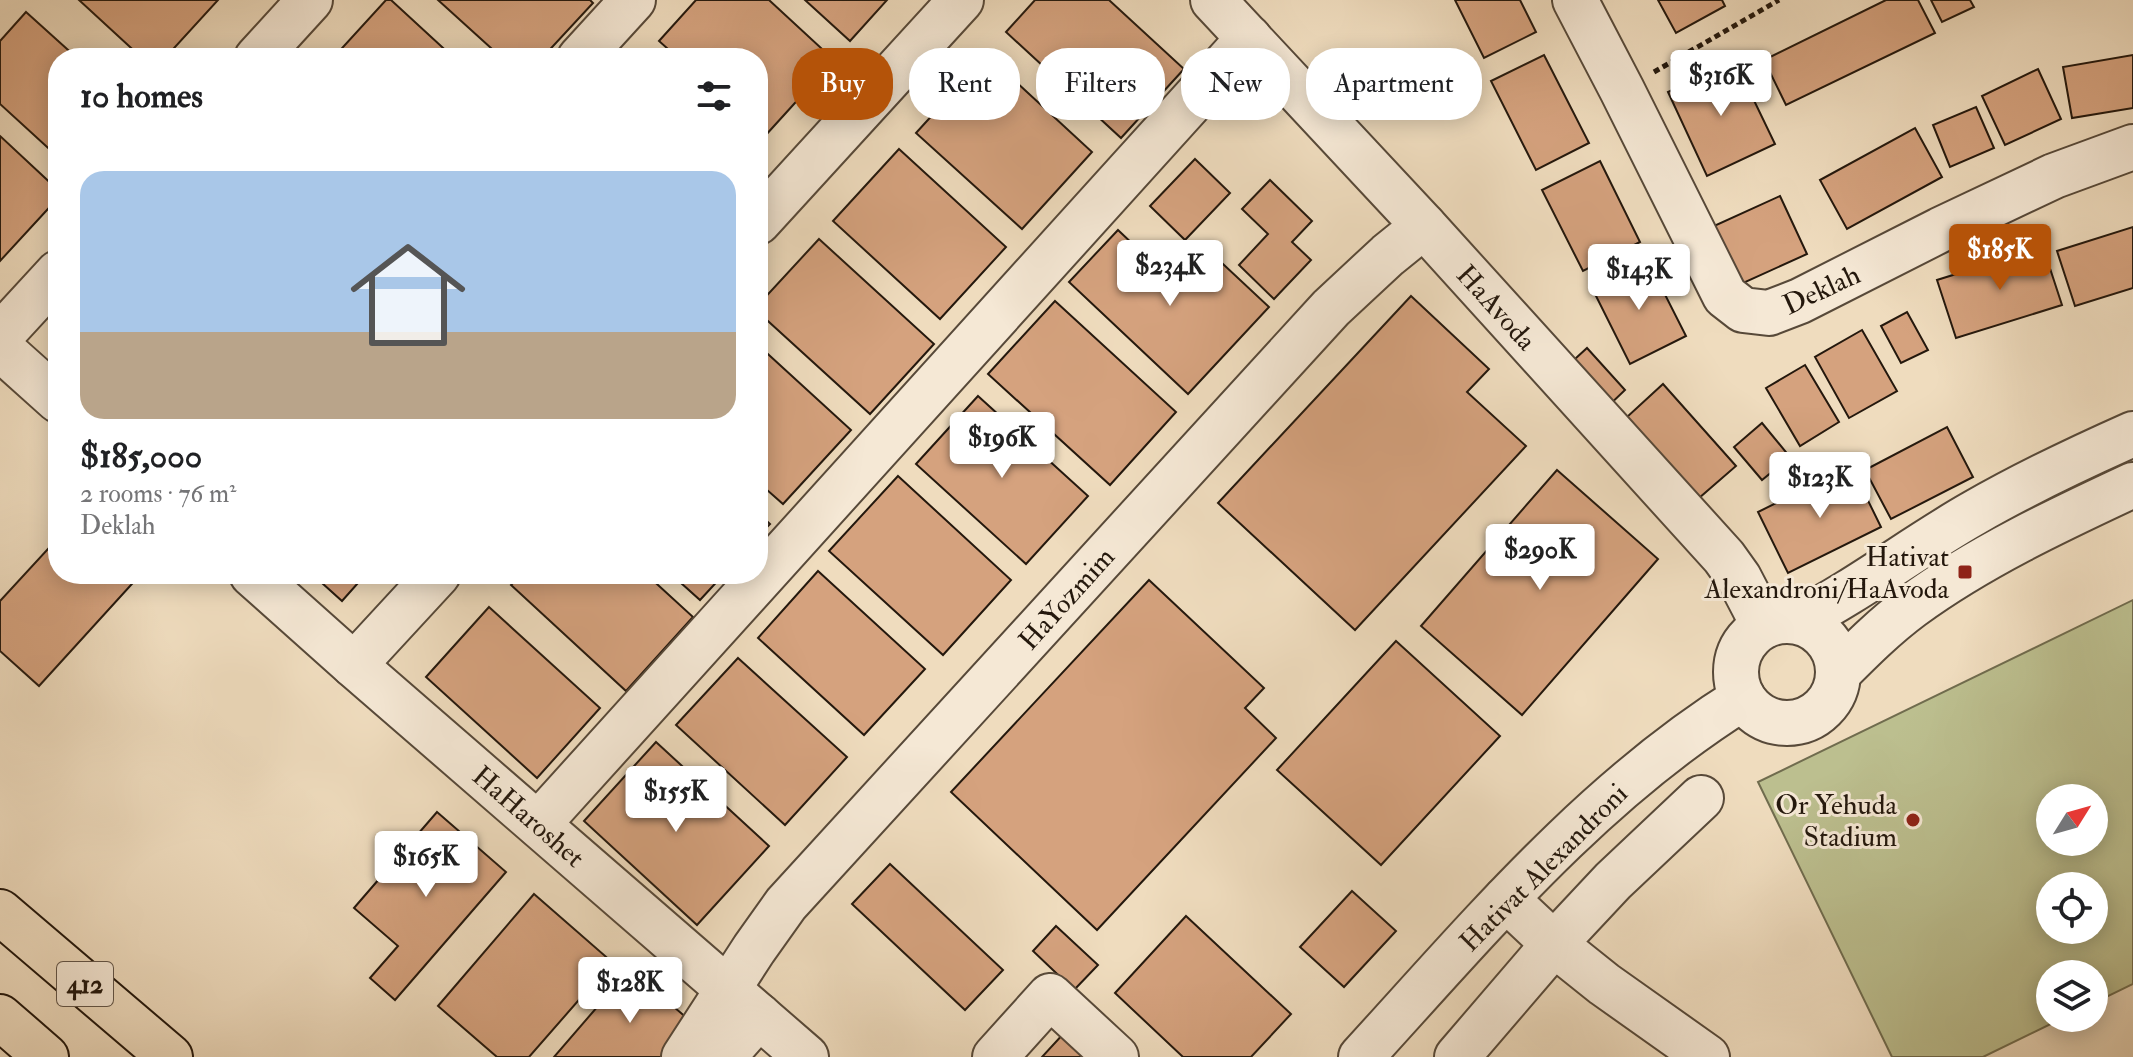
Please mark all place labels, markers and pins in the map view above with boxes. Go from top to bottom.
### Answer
pin: $316K [1665,50,1777,118]
pin: $185K [1944,224,2056,292]
pin: $234K [1114,240,1226,308]
pin: $143K [1583,244,1695,312]
pin: $196K [946,412,1058,480]
pin: $123K [1764,452,1876,520]
pin: $290K [1484,524,1596,592]
place label: Hativat Alexandroni/HaAvoda [1703,540,1949,607]
marker: Hativat Alexandroni/HaAvoda [1956,563,1974,581]
pin: $155K [620,766,732,834]
place label: Or Yehuda Stadium [1775,788,1897,855]
marker: Or Yehuda Stadium [1904,811,1922,829]
pin: $165K [370,831,482,899]
pin: $128K [574,957,686,1025]

